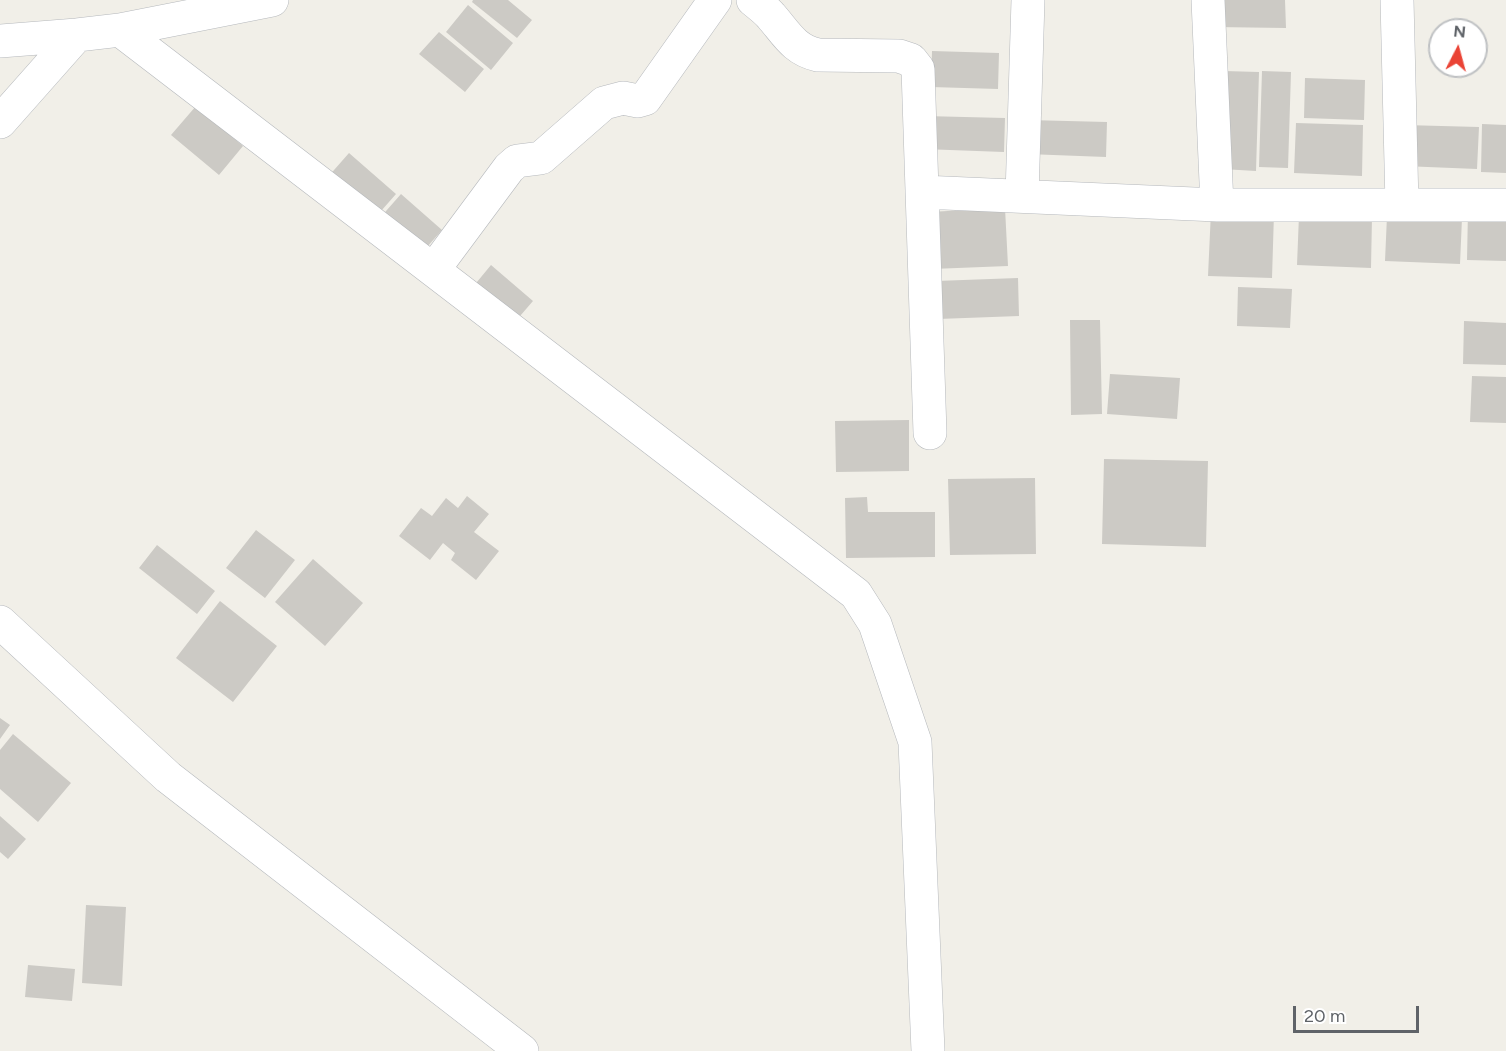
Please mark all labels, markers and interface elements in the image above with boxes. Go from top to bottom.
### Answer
north arrow [1428,18,1488,78]
text: N [1453,21,1467,42]
scale bar [1296,994,1422,1032]
text: 20 m [1304,1005,1345,1027]

